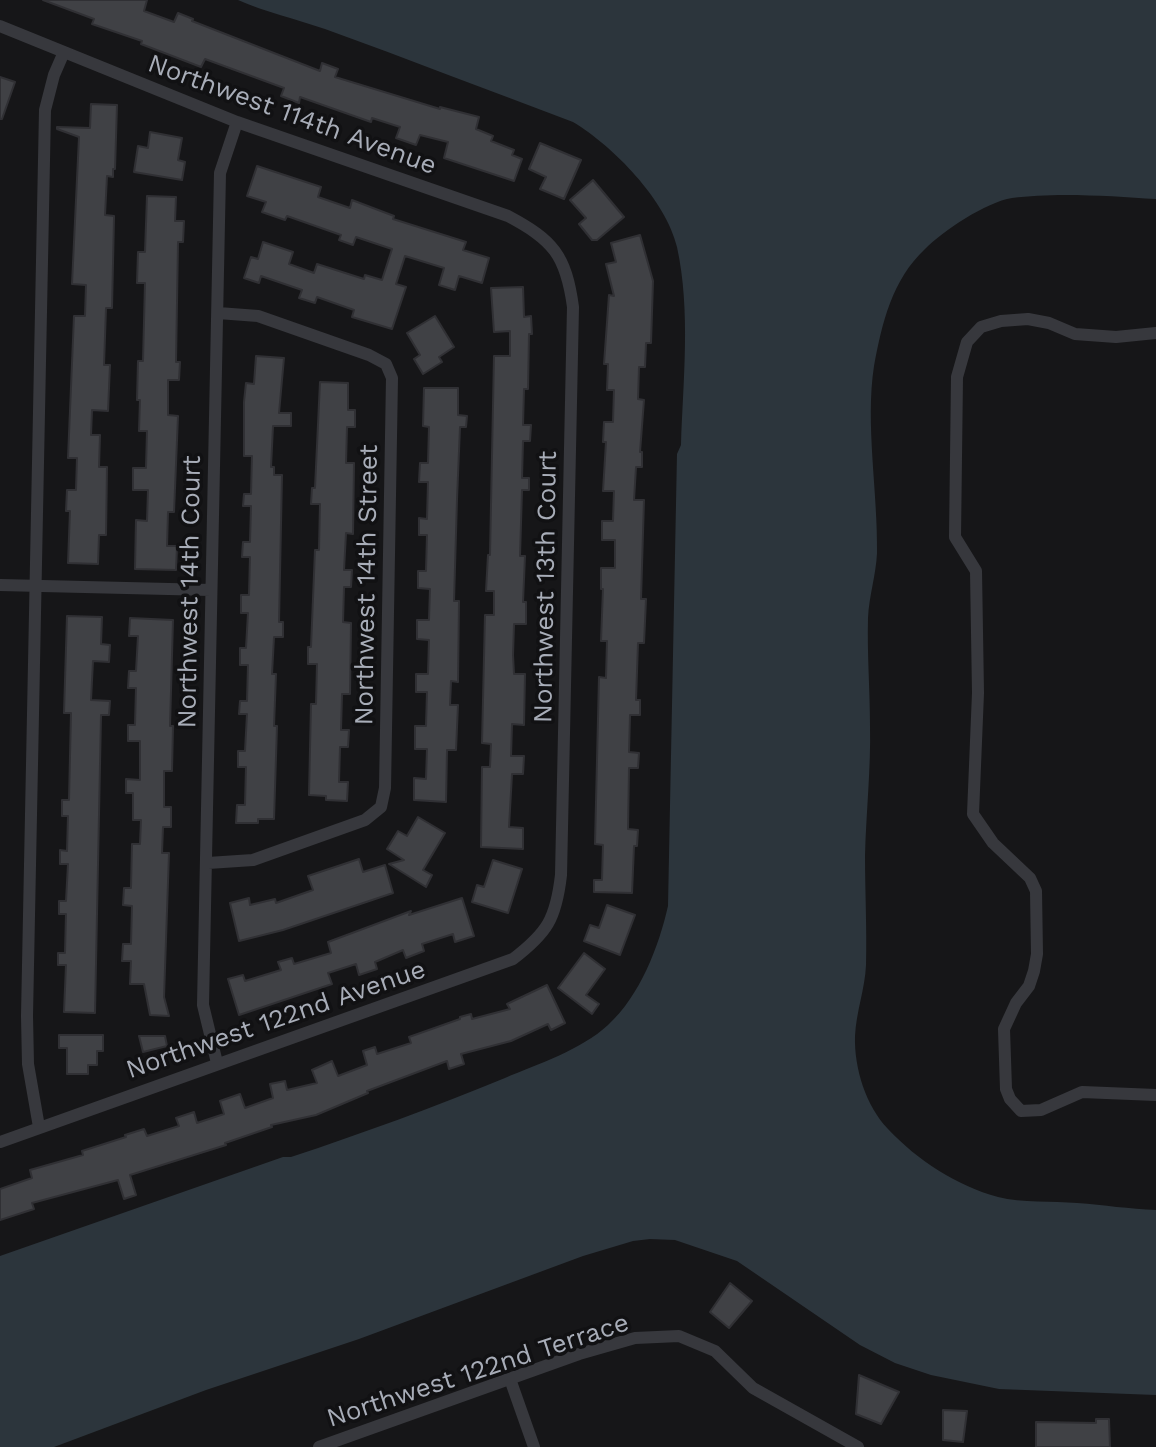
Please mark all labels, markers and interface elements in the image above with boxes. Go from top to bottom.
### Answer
street label: Northwest 114th Avenue [143,48,441,182]
street label: Northwest 14th Street [349,444,385,726]
street label: Northwest 13th Court [528,451,564,723]
street label: Northwest 14th Court [172,455,208,729]
street label: Northwest 122nd Avenue [122,954,430,1086]
street label: Northwest 122nd Terrace [323,1307,633,1435]

